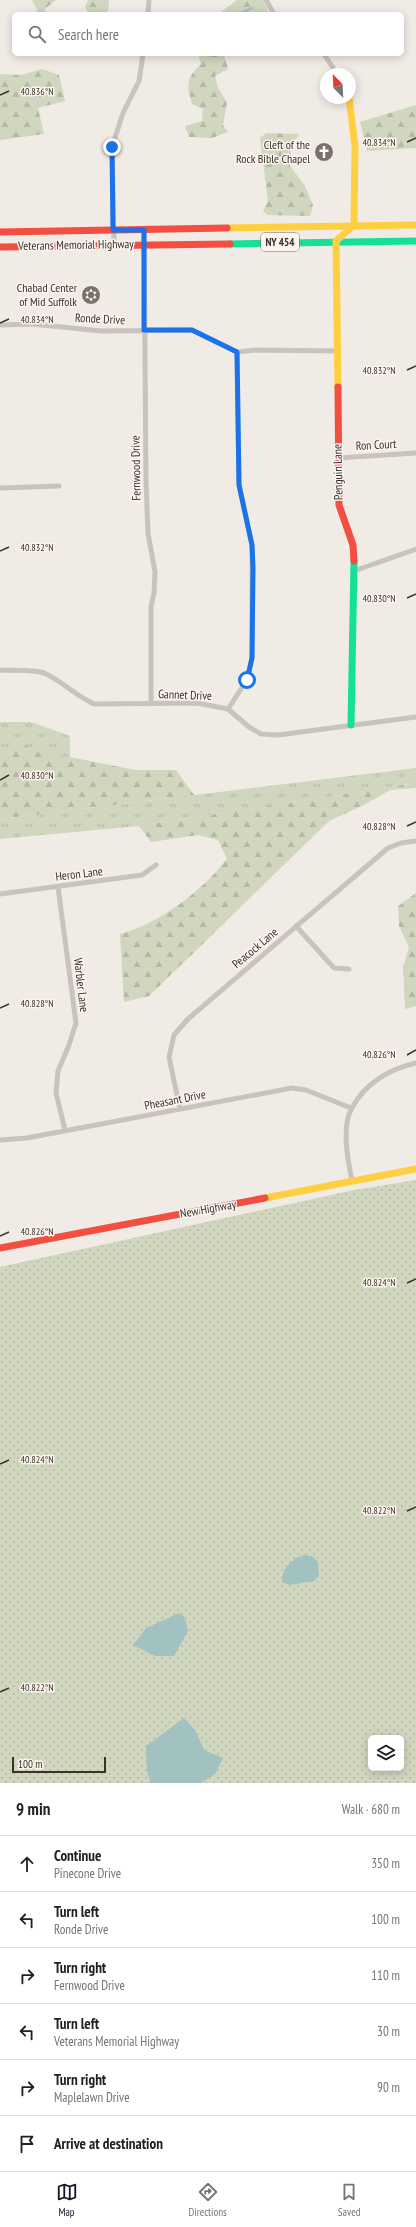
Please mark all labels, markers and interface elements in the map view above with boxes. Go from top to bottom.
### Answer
search box [12,12,404,56]
icon: search [26,23,48,45]
text: Search here [58,25,119,44]
north arrow [320,68,356,104]
text: 40.836°N [20,85,54,98]
text: 40.834°N [362,136,396,149]
place label: Cleft of the Rock Bible Chapel [236,137,310,166]
route end [103,138,121,156]
church icon: Cleft of the Rock Bible Chapel [313,141,335,163]
road number: NY 454 [261,233,299,251]
street label: Veterans Memorial Highway [17,236,134,253]
place label: Chabad Center of Mid Suffolk [17,280,78,309]
synagogue icon: Chabad Center of Mid Suffolk [80,284,102,306]
street label: Ronde Drive [75,310,126,327]
text: 40.834°N [20,313,54,326]
text: 40.832°N [362,364,396,377]
street label: Fernwood Drive [127,435,144,501]
street label: Ron Court [355,436,397,453]
street label: Penguin Lane [330,444,345,500]
text: 40.832°N [20,541,54,554]
text: 40.830°N [362,592,396,605]
route start [238,671,256,689]
street label: Gannet Drive [158,686,212,703]
text: 40.830°N [20,769,54,782]
text: 40.828°N [362,820,396,833]
street label: Heron Lane [54,863,103,884]
street label: Peacock Lane [229,924,281,971]
street label: Warbler Lane [71,957,92,1013]
text: 40.828°N [20,997,54,1010]
text: 40.826°N [362,1048,396,1061]
street label: Pheasant Drive [143,1086,207,1113]
street label: New Highway [179,1196,238,1221]
text: 40.826°N [20,1225,54,1238]
text: 40.824°N [362,1276,396,1289]
text: 40.824°N [20,1453,54,1466]
text: 40.822°N [362,1504,396,1517]
text: 40.822°N [20,1681,54,1694]
map controls [368,1735,404,1771]
button: layers [368,1735,404,1771]
scale bar [12,1755,106,1774]
text: 100 m [18,1757,42,1771]
text: 9 min [16,1798,50,1820]
text: Walk · 680 m [342,1801,400,1818]
text: Continue [54,1846,101,1865]
icon: ahead [16,1853,38,1875]
text: 350 m [371,1855,400,1872]
text: Pinecone Drive [54,1865,121,1882]
text: Turn left [54,1902,99,1921]
icon: left [16,1909,38,1931]
text: 100 m [371,1911,400,1928]
text: Ronde Drive [54,1921,108,1938]
text: Turn right [54,1958,106,1977]
icon: right [16,1965,38,1987]
text: 110 m [371,1967,400,1984]
text: Fernwood Drive [54,1977,125,1994]
text: Turn left [54,2014,99,2033]
icon: left [16,2021,38,2043]
text: 30 m [377,2023,400,2040]
text: Veterans Memorial Highway [54,2033,179,2050]
text: Turn right [54,2070,106,2089]
icon: right [16,2077,38,2099]
text: 90 m [377,2079,400,2096]
text: Maplelawn Drive [54,2089,130,2106]
icon: arrive [16,2133,38,2155]
text: Arrive at destination [54,2134,163,2153]
tab: Map [56,2181,78,2219]
tab: Directions [189,2181,227,2219]
tab: Saved [338,2181,360,2219]

